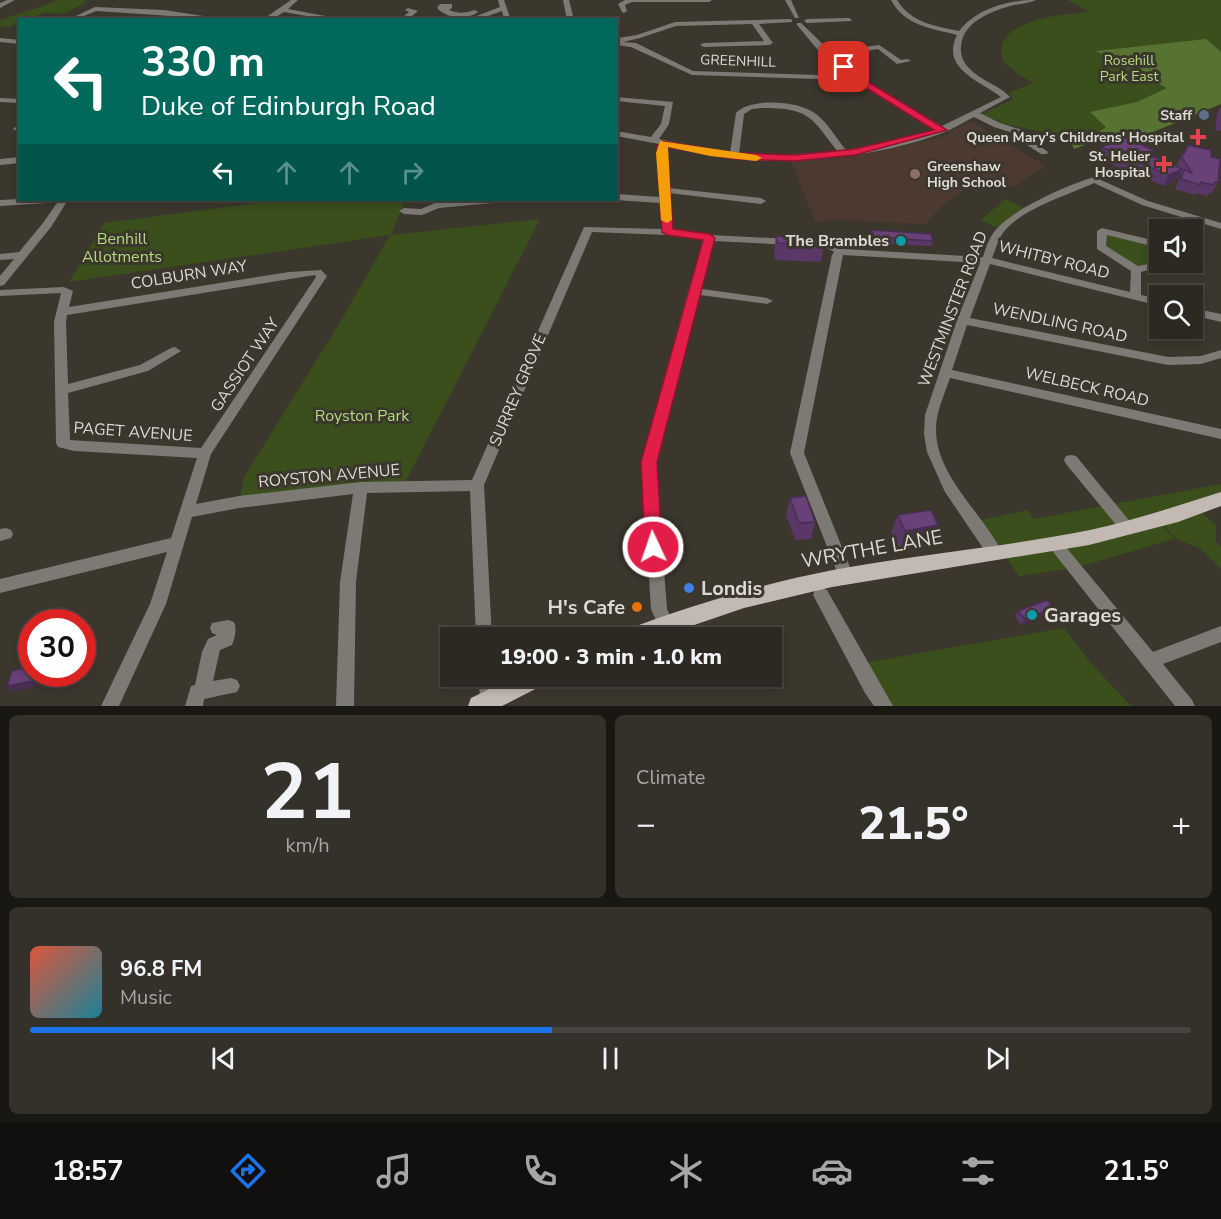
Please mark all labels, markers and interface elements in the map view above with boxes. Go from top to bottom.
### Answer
text: 330 m [141,34,265,91]
pin [818,41,869,92]
icon: left [42,42,120,120]
street label: GREENHILL [700,50,777,72]
icon: arrive [827,50,860,83]
park label: Rosehill Park East [1100,51,1158,86]
text: Duke of Edinburgh Road [141,88,436,125]
place label: Staff [1160,106,1193,125]
marker: Staff [1197,108,1211,122]
place label: Queen Mary's Childrens' Hospital [966,128,1185,147]
marker: Queen Mary's Childrens' Hospital [1189,128,1207,146]
place label: St. Helier Hospital [1089,147,1151,182]
marker: St. Helier Hospital [1155,155,1173,173]
icon: left [207,156,240,189]
icon: ahead [270,156,303,189]
icon: ahead [333,156,366,189]
icon: right [396,156,429,189]
place label: Greenshaw High School [927,157,1007,192]
marker: Greenshaw High School [908,167,922,181]
map controls [1149,219,1203,339]
button: sound [1149,219,1203,273]
park label: Benhill Allotments [82,228,162,268]
street label: WESTMINSTER ROAD [913,228,993,390]
place label: The Brambles [786,230,889,252]
marker: The Brambles [894,234,908,248]
street label: WHITBY ROAD [996,236,1112,284]
street label: COLBURN WAY [129,255,249,295]
button: search [1149,285,1203,339]
street label: WENDLING ROAD [991,298,1129,348]
street label: GASSIOT WAY [205,313,285,416]
street label: SURREY GROVE [484,330,552,450]
street label: WELBECK ROAD [1023,362,1151,412]
park label: Royston Park [315,405,410,427]
street label: PAGET AVENUE [73,417,193,447]
street label: ROYSTON AVENUE [257,459,401,493]
position arrow [621,515,685,579]
street label: WRYTHE LANE [799,523,945,575]
place label: Londis [701,575,762,602]
marker: Londis [682,581,696,595]
place label: H's Cafe [548,594,625,621]
marker: H's Cafe [630,600,644,614]
place label: Garages [1044,602,1121,629]
marker: Garages [1025,608,1039,622]
speed limit sign: 30 [18,609,96,687]
text: 19:00 · 3 min · 1.0 km [500,642,722,672]
text: 21 [261,739,354,846]
text: Climate [636,764,705,791]
text: 21.5° [859,794,968,855]
text: − [636,802,656,847]
text: + [1171,802,1191,847]
text: km/h [285,832,330,859]
text: 96.8 FM [120,954,202,984]
text: Music [120,984,172,1011]
icon: previous [207,1042,240,1075]
icon: pause [594,1042,627,1075]
icon: next [981,1042,1014,1075]
icon: directions [227,1150,269,1192]
icon: music [373,1150,415,1192]
icon: phone [519,1150,561,1192]
icon: climate [665,1150,707,1192]
icon: car [811,1150,853,1192]
icon: filters [957,1150,999,1192]
text: 18:57 [52,1153,123,1190]
text: 21.5° [1103,1153,1169,1190]

